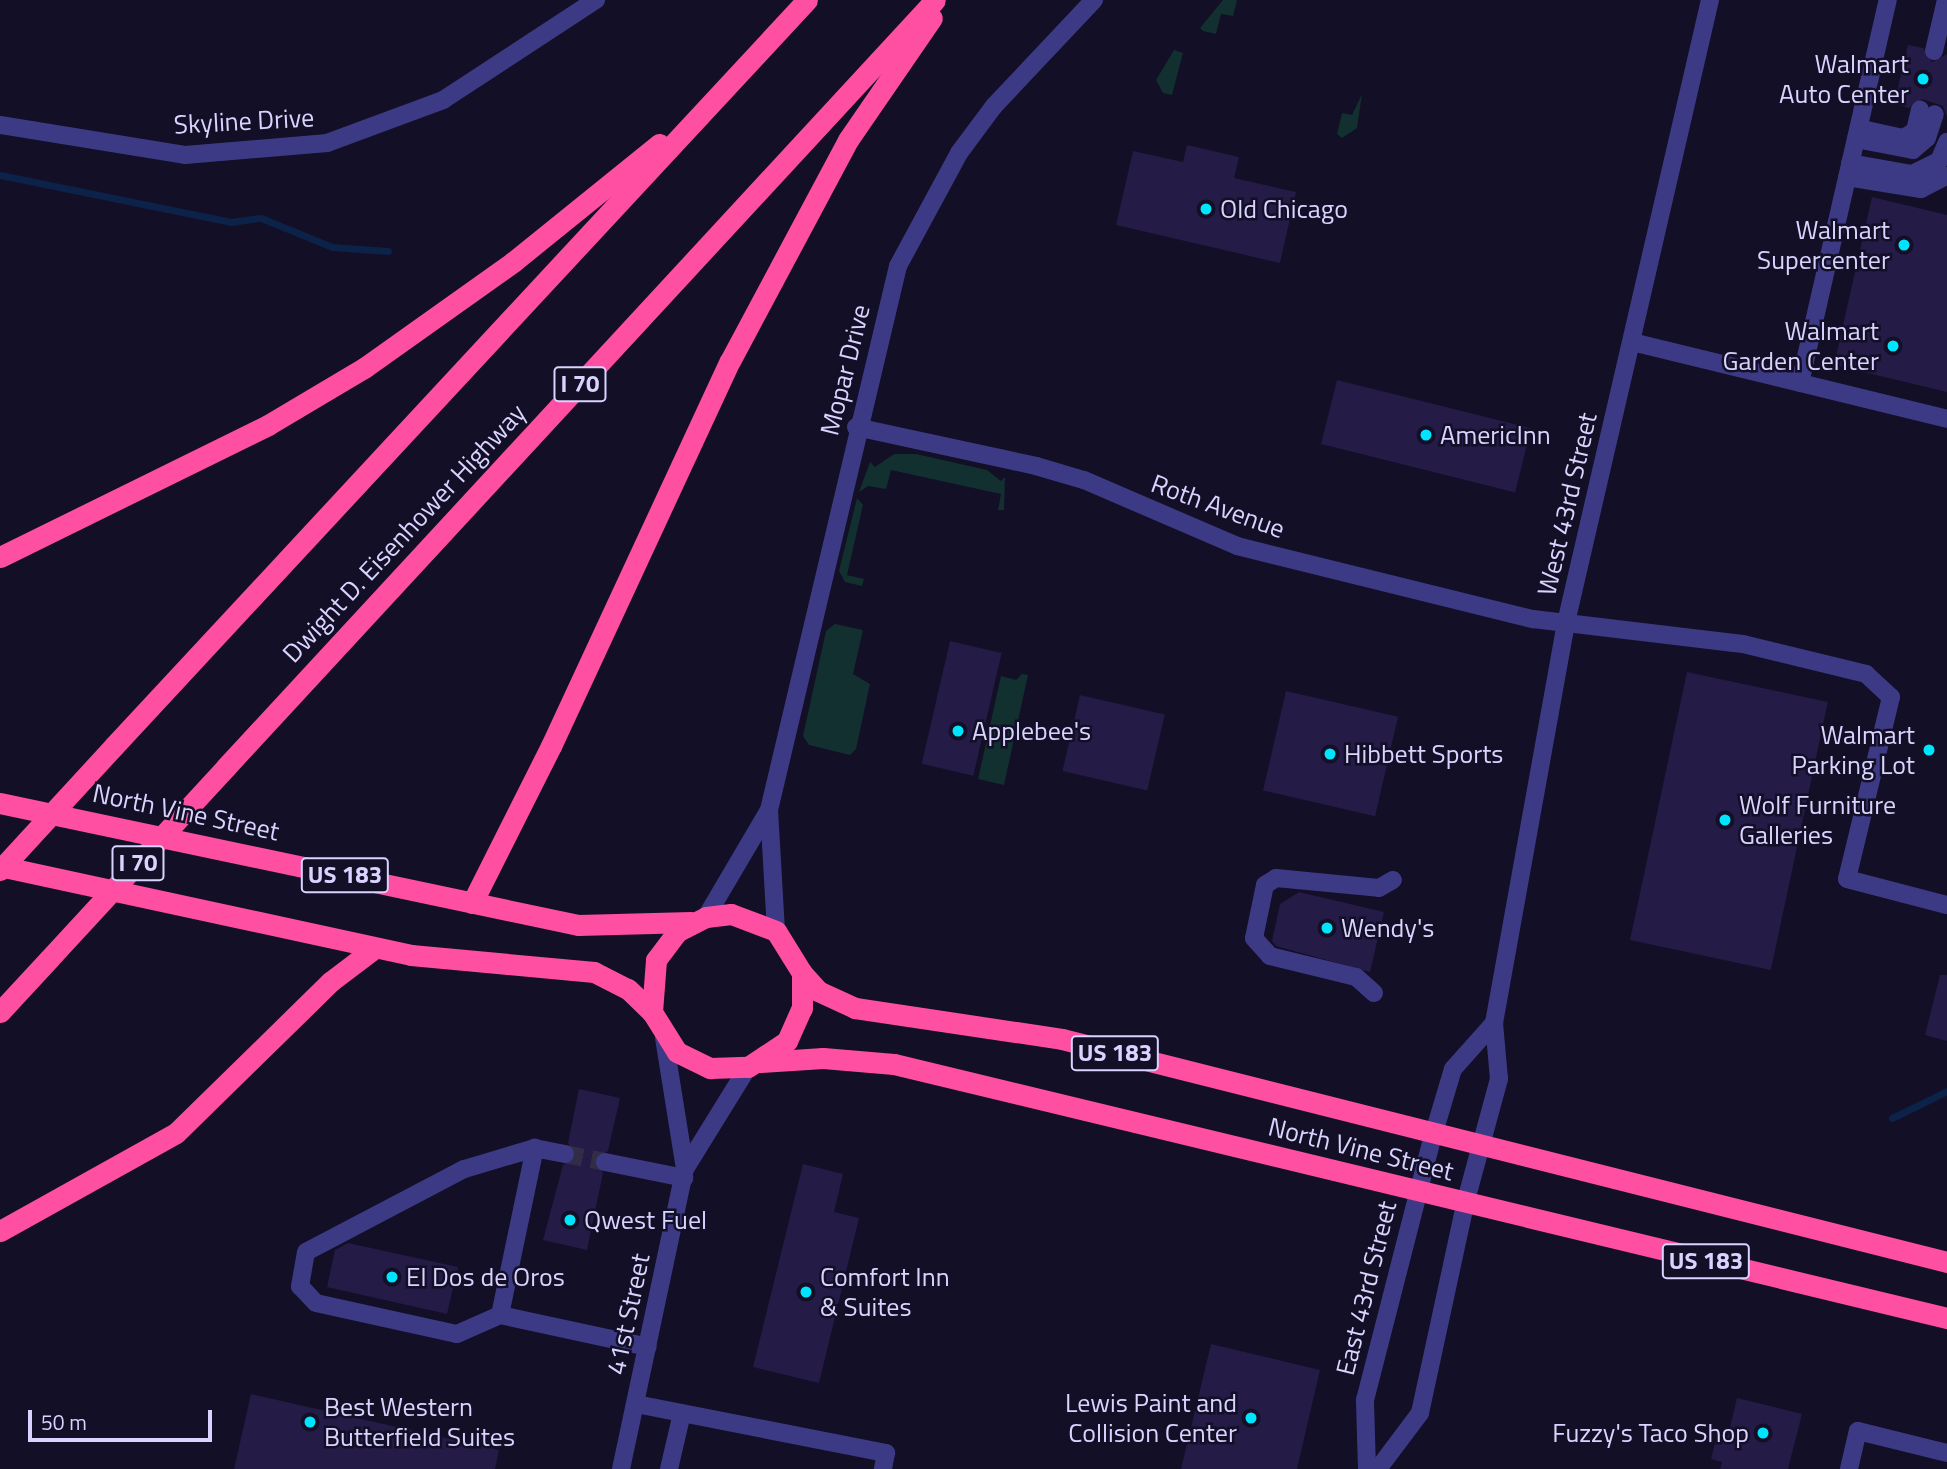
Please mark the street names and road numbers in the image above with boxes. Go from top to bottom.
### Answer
street label: Skyline Drive [173,102,315,140]
street label: Mopar Drive [814,301,876,439]
road number: I 70 [552,363,608,404]
street label: Dwight D. Eisenhower Highway [276,397,532,669]
street label: West 43rd Street [1531,409,1603,599]
street label: Roth Avenue [1147,467,1289,545]
street label: North Vine Street [90,777,282,847]
road number: I 70 [110,842,166,884]
road number: US 183 [300,854,390,896]
road number: US 183 [1070,1032,1160,1073]
street label: North Vine Street [1265,1111,1457,1187]
street label: East 43rd Street [1329,1198,1403,1378]
road number: US 183 [1660,1240,1752,1282]
street label: 41st Street [600,1251,656,1377]

